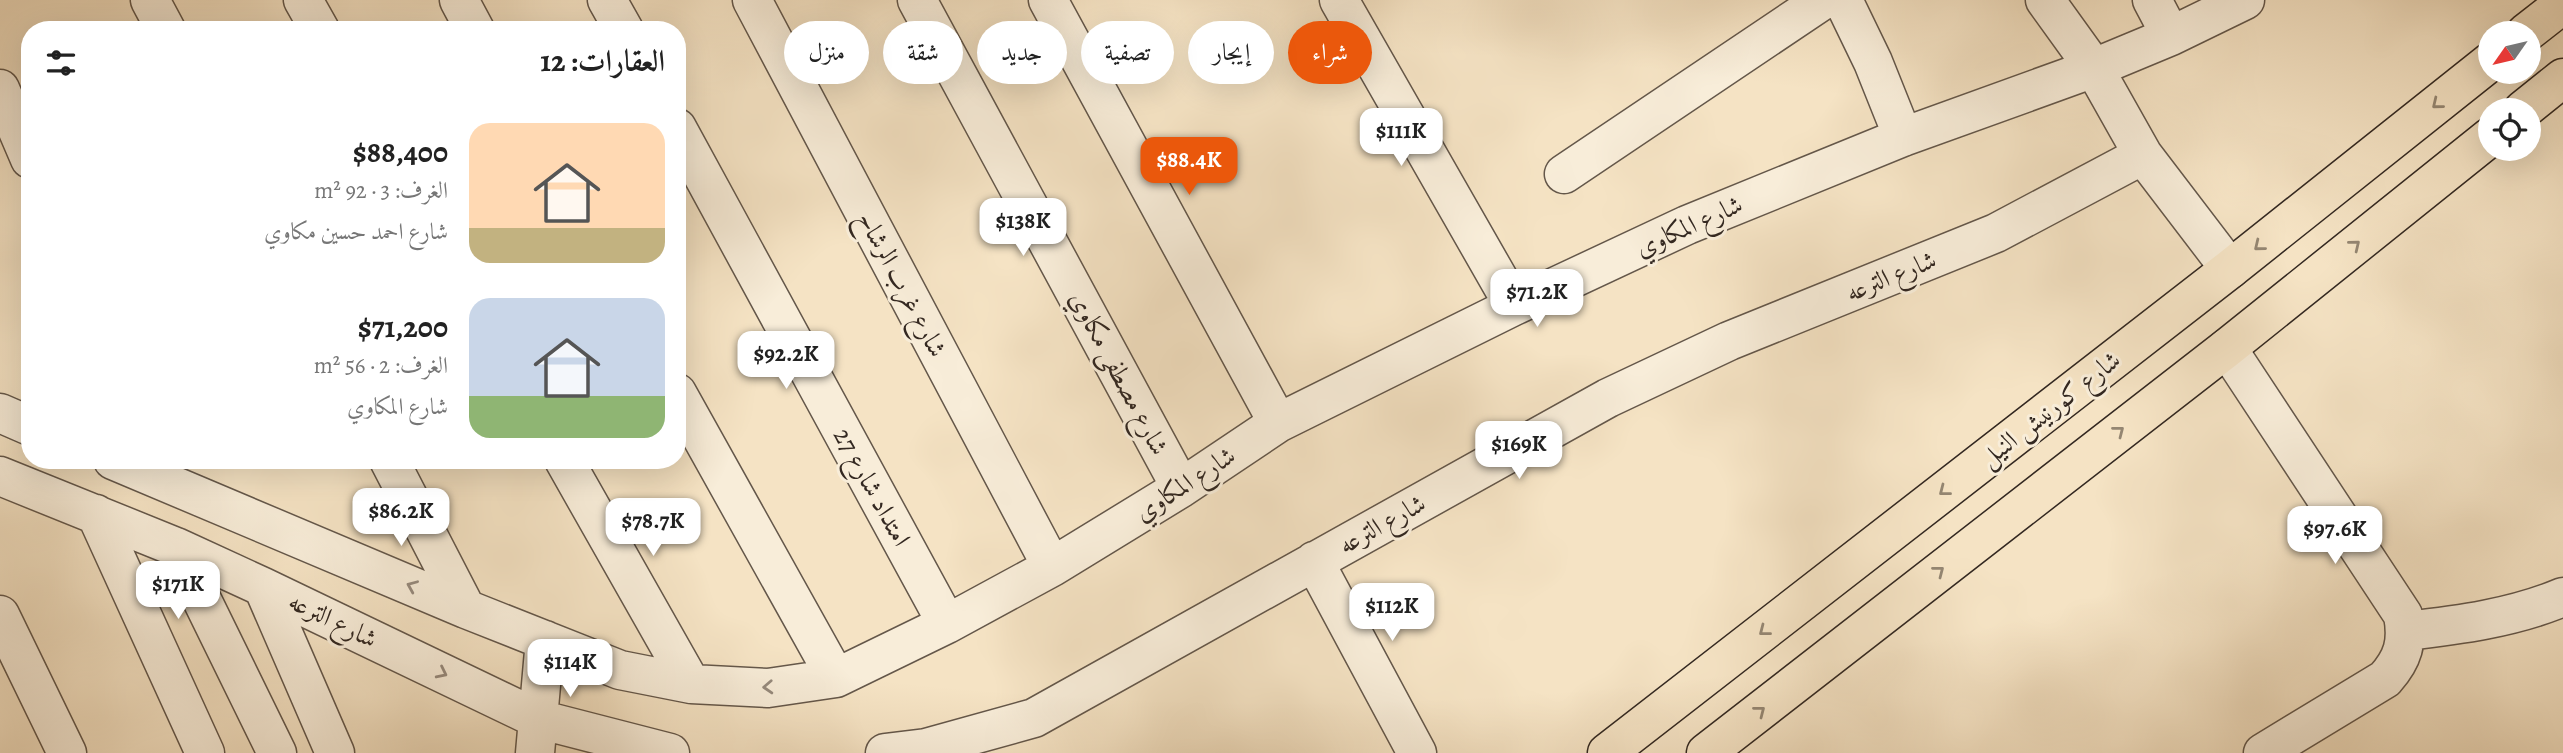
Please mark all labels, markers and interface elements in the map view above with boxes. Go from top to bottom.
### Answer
chip: منزل [784,21,869,84]
chip: شقة [883,21,963,84]
chip: جديد [977,21,1067,84]
chip: تصفية [1081,21,1174,84]
chip: إيجار [1188,21,1274,84]
chip: شراء [1288,21,1372,84]
north arrow [2478,21,2541,84]
map controls [2478,21,2541,161]
text: العقارات: 12 [540,41,665,81]
icon: filters [42,44,80,82]
one-way arrow [2432,96,2444,109]
button: locate [2478,98,2541,161]
pin: $111K [1352,108,1450,168]
text: $111K [1376,115,1426,146]
text: $88,400 [353,132,448,172]
pin: $88.4K [1132,138,1246,197]
text: $88.4K [1156,144,1222,175]
icon: home [525,151,609,235]
text: الغرف: 3 · 92 m² [314,175,448,206]
street label: شارع المكاوي [1630,187,1750,269]
pin: $138K [974,198,1072,258]
street label: شارع غرب الرشاح [843,205,955,366]
text: $138K [996,205,1051,236]
text: شارع احمد حسين مكاوي [264,216,448,247]
one-way arrow [2254,237,2266,250]
one-way arrow [2347,240,2360,253]
street label: شارع الترعه [1841,242,1943,314]
pin: $71.2K [1480,270,1594,329]
text: $71.2K [1506,276,1568,307]
street label: شارع مصطفى مكاوي [1058,285,1177,463]
text: $71,200 [358,307,448,347]
icon: home [525,326,609,410]
pin: $92.2K [729,332,843,391]
text: $92.2K [753,338,819,369]
street label: شارع كورنيش النيل [1972,343,2130,478]
text: الغرف: 2 · 56 m² [314,350,448,381]
text: شارع المكاوي [347,391,448,422]
street label: امتداد شارع 27 [822,421,919,554]
pin: $169K [1470,421,1568,481]
one-way arrow [2111,427,2123,440]
text: $169K [1491,428,1547,459]
street label: شارع المكاوي [1128,438,1245,533]
one-way arrow [1939,483,1952,496]
street label: شارع الترعه [1332,486,1434,566]
pin: $86.2K [344,489,458,548]
text: $86.2K [368,495,434,526]
pin: $78.7K [596,498,710,558]
text: $78.7K [622,505,684,536]
pin: $97.6K [2278,506,2392,566]
text: $97.6K [2303,513,2367,544]
pin: $171K [129,562,227,621]
one-way arrow [1932,567,1944,580]
text: $171K [152,568,204,599]
one-way arrow [406,580,419,594]
street label: شارع الترعه [281,584,383,660]
pin: $112K [1343,584,1441,643]
text: $112K [1365,590,1419,621]
one-way arrow [1760,622,1772,635]
pin: $114K [521,640,619,699]
text: $114K [543,646,597,677]
one-way arrow [435,665,448,679]
one-way arrow [763,679,774,694]
one-way arrow [1752,707,1765,720]

